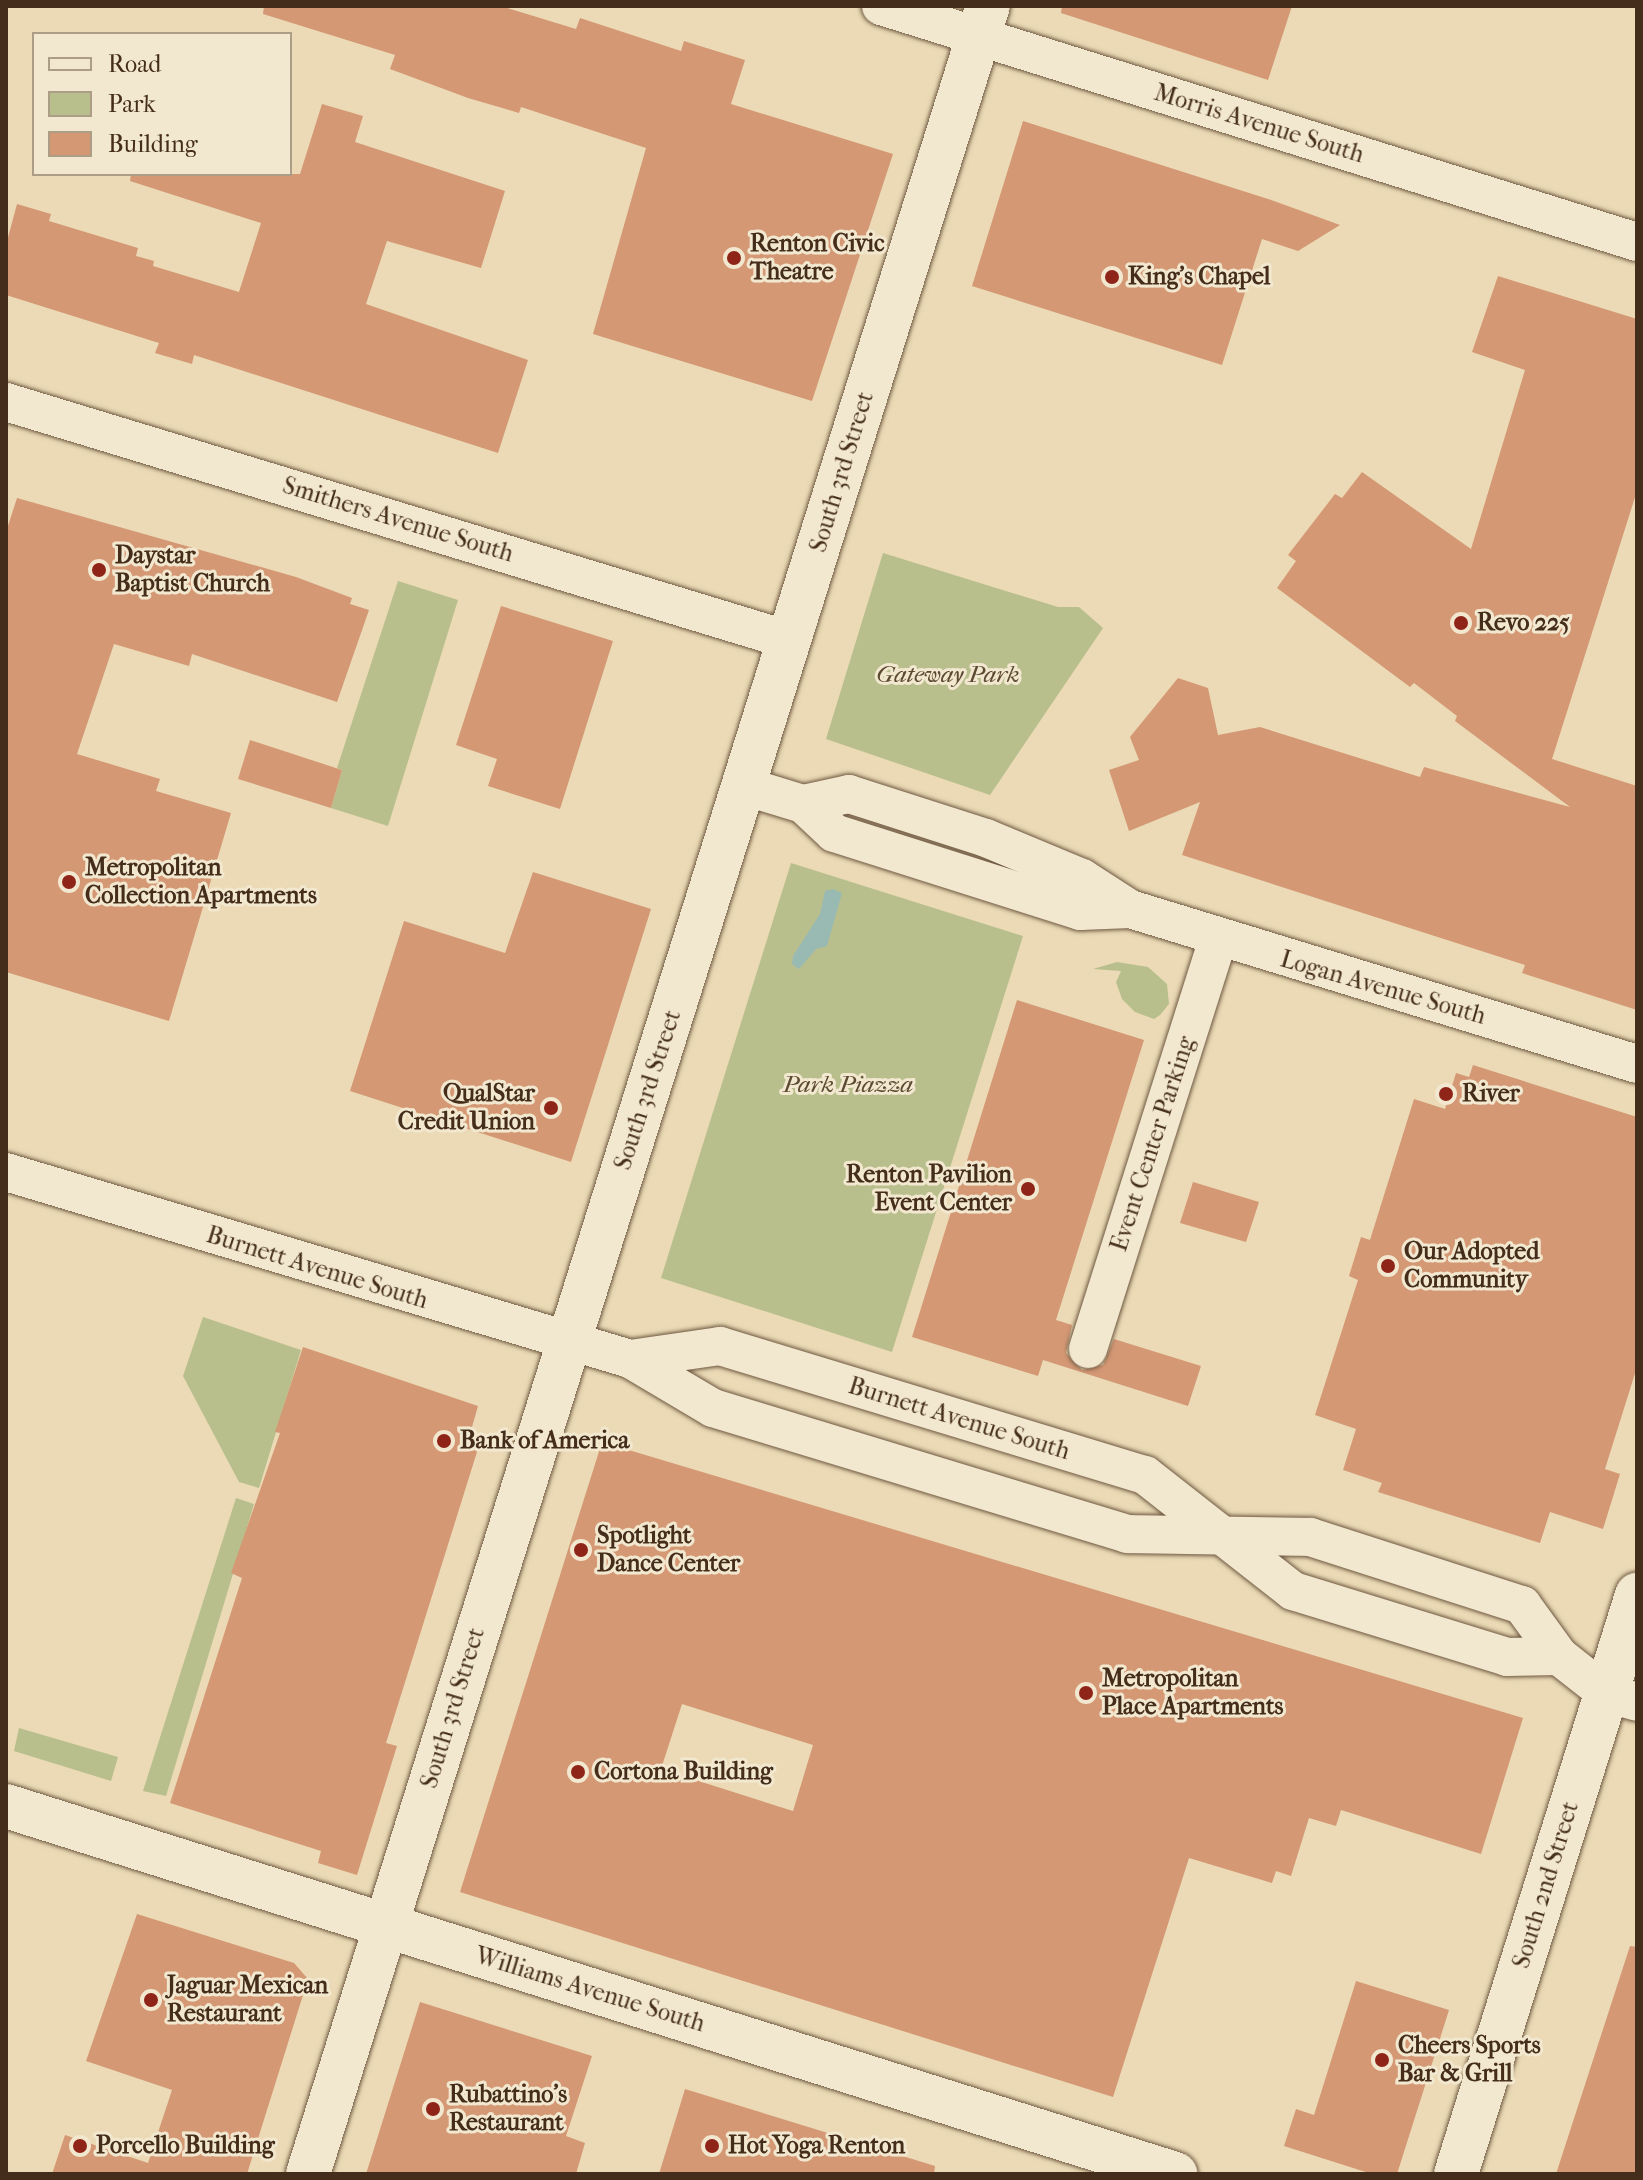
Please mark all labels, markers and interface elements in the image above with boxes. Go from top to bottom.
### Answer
legend [32,32,292,176]
text: Road [108,50,161,78]
street label: Morris Avenue South [1151,78,1367,170]
text: Park [108,90,156,118]
text: Building [108,130,198,158]
place label: Renton Civic Theatre [750,230,885,286]
marker: Renton Civic Theatre [725,249,743,267]
place label: King's Chapel [1128,263,1270,291]
marker: King's Chapel [1103,268,1121,286]
street label: South 3rd Street [804,388,880,556]
street label: Smithers Avenue South [279,471,517,569]
place label: Daystar Baptist Church [115,542,270,598]
marker: Daystar Baptist Church [90,561,108,579]
place label: Revo 225 [1477,609,1570,637]
marker: Revo 225 [1452,614,1470,632]
park label: Gateway Park [876,661,1020,689]
place label: Metropolitan Collection Apartments [85,854,317,910]
marker: Metropolitan Collection Apartments [60,873,78,891]
street label: Logan Avenue South [1277,945,1489,1031]
street label: South 3rd Street [609,1006,687,1174]
street label: Event Center Parking [1105,1033,1201,1255]
park label: Park Piazza [783,1071,913,1099]
place label: QualStar Credit Union [398,1080,535,1136]
place label: River [1462,1080,1520,1108]
marker: River [1437,1085,1455,1103]
marker: QualStar Credit Union [542,1099,560,1117]
place label: Renton Pavilion Event Center [846,1161,1012,1217]
marker: Renton Pavilion Event Center [1019,1180,1037,1198]
street label: Burnett Avenue South [203,1221,431,1315]
place label: Our Adopted Community [1404,1238,1539,1294]
marker: Our Adopted Community [1379,1257,1397,1275]
street label: Burnett Avenue South [845,1372,1073,1466]
place label: Bank of America [460,1427,629,1455]
marker: Bank of America [435,1432,453,1450]
place label: Spotlight Dance Center [597,1522,740,1578]
marker: Spotlight Dance Center [572,1541,590,1559]
street label: South 3rd Street [415,1624,491,1792]
place label: Metropolitan Place Apartments [1102,1665,1283,1721]
marker: Metropolitan Place Apartments [1077,1684,1095,1702]
place label: Cortona Building [594,1758,773,1786]
marker: Cortona Building [569,1763,587,1781]
street label: South 2nd Street [1507,1798,1585,1972]
street label: Williams Avenue South [472,1941,708,2039]
place label: Jaguar Mexican Restaurant [167,1972,328,2028]
marker: Jaguar Mexican Restaurant [142,1991,160,2009]
place label: Cheers Sports Bar & Grill [1398,2032,1541,2088]
marker: Cheers Sports Bar & Grill [1373,2051,1391,2069]
place label: Rubattino's Restaurant [449,2081,567,2137]
marker: Rubattino's Restaurant [424,2100,442,2118]
place label: Porcello Building [96,2132,275,2160]
place label: Hot Yoga Renton [728,2132,905,2160]
marker: Porcello Building [71,2137,89,2155]
marker: Hot Yoga Renton [703,2137,721,2155]

